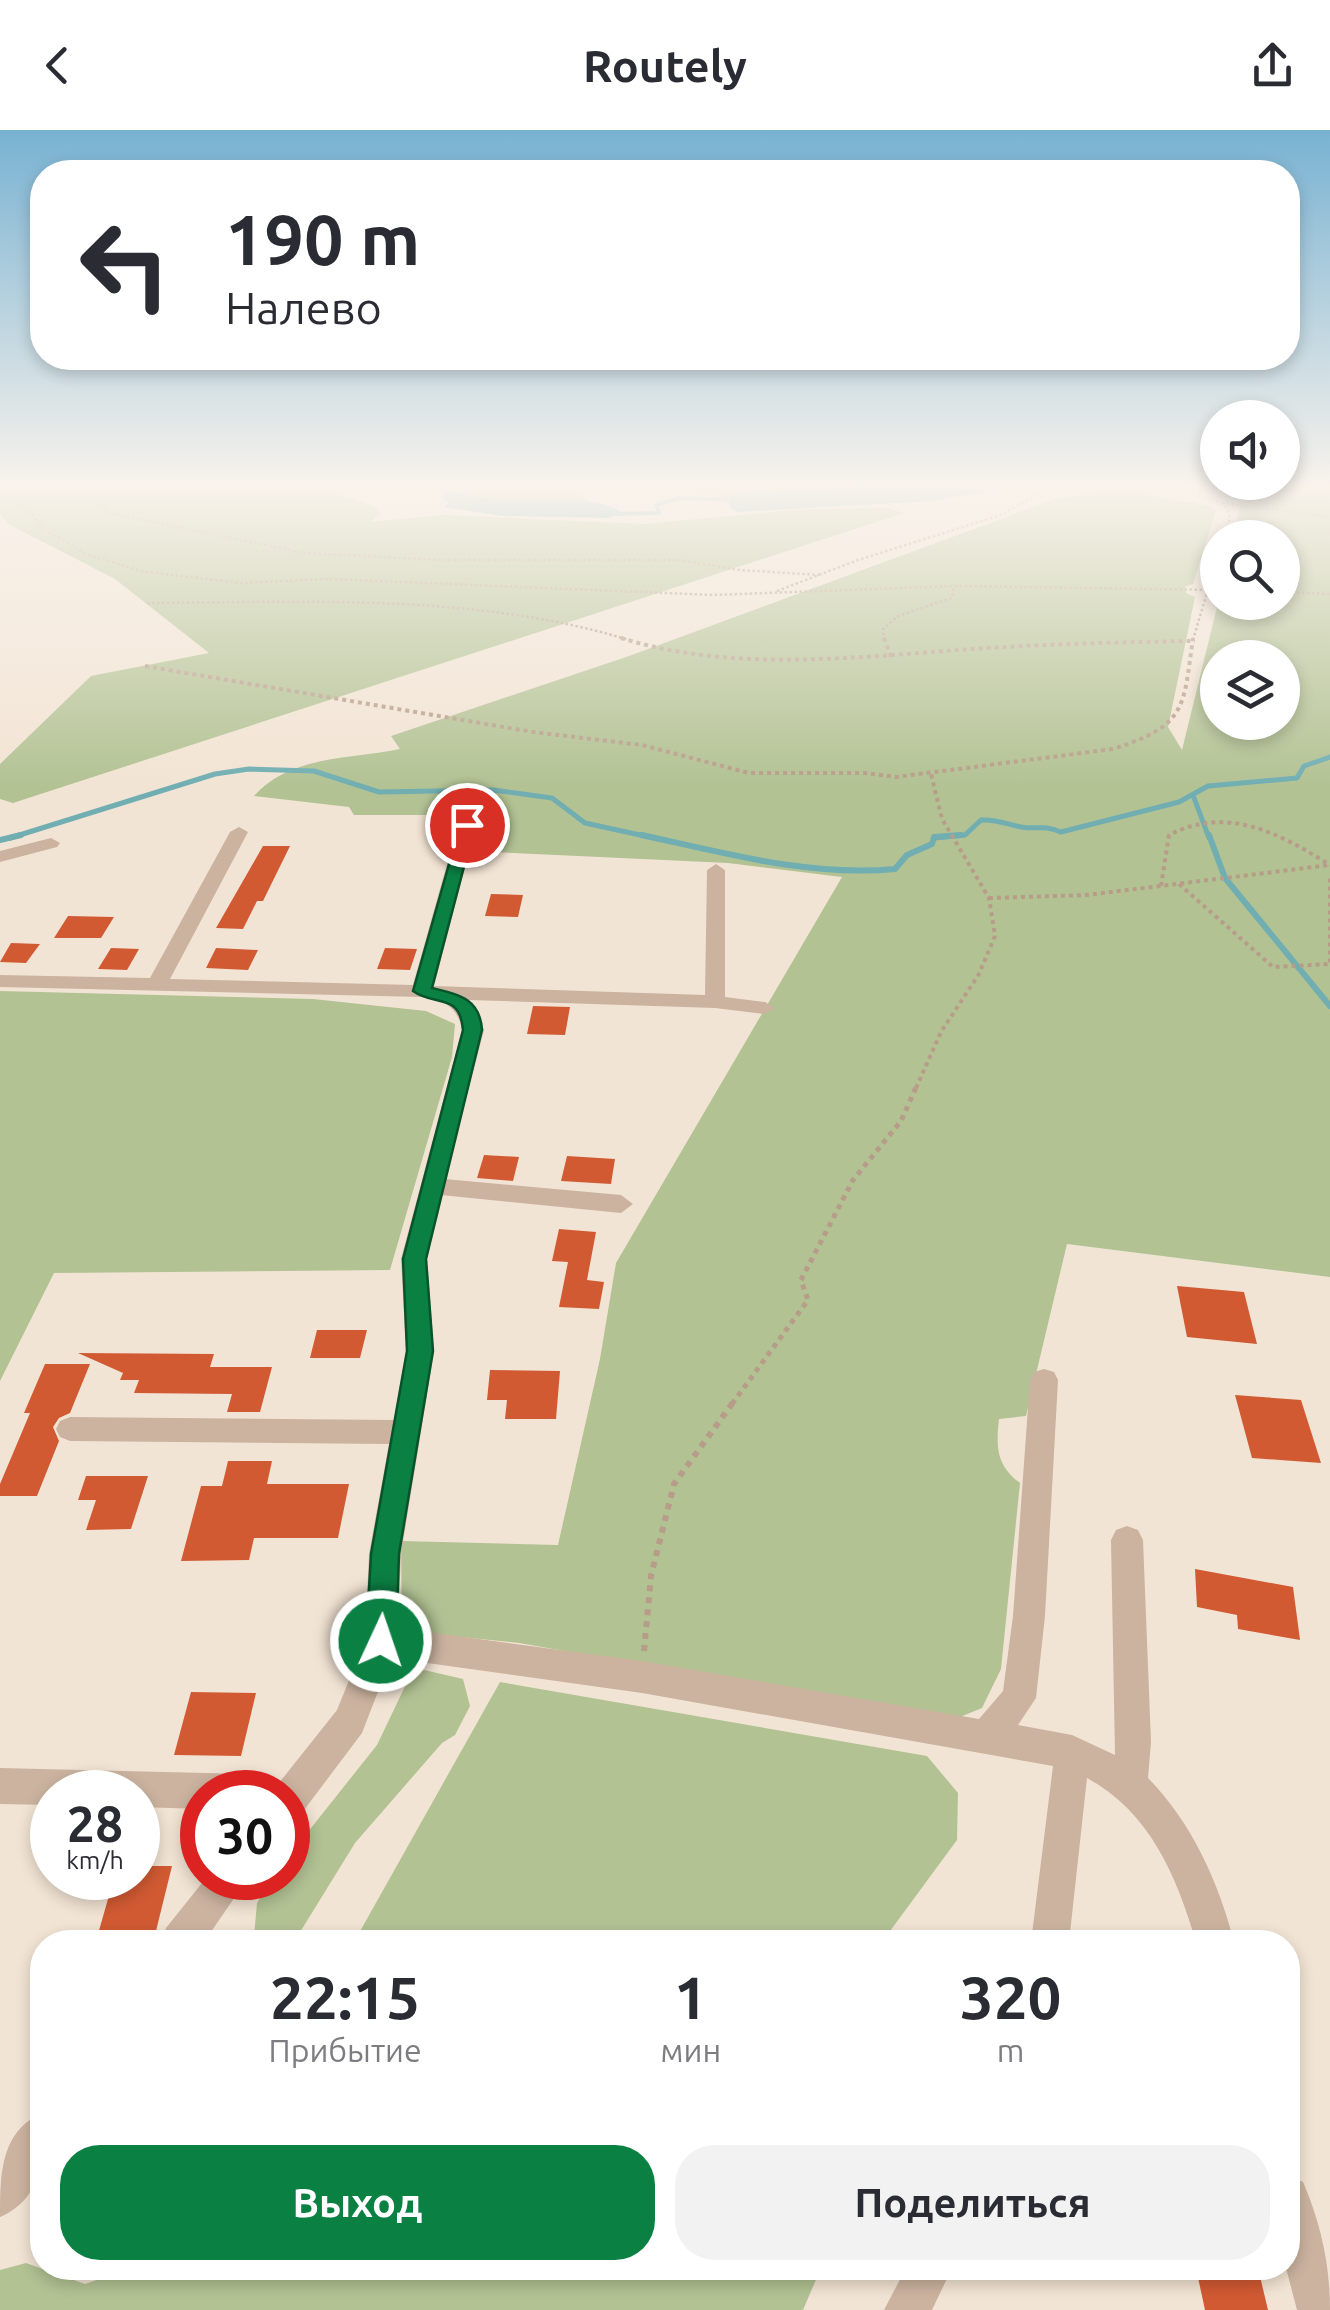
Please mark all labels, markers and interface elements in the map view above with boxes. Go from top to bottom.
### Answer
icon: back [30,38,85,93]
icon: share [1245,38,1300,93]
text: Routely [583,40,747,91]
icon: left [60,200,190,330]
text: 190 m [225,200,420,278]
text: Налево [225,282,382,333]
map controls [1200,400,1300,740]
button: sound [1200,400,1300,500]
button: search [1200,520,1300,620]
button: layers [1200,640,1300,740]
pin [425,783,510,868]
icon: arrive [440,798,495,853]
position arrow [329,1589,433,1693]
speed limit sign: 30 [180,1770,310,1900]
text: 28 [67,1795,123,1851]
text: km/h [66,1846,124,1874]
text: 22:15 [270,1963,420,2030]
text: 1 [674,1963,708,2030]
text: 320 [960,1963,1061,2030]
text: Прибытие [269,2032,422,2068]
text: мин [660,2032,721,2068]
text: m [997,2032,1024,2068]
button: Выход [60,2145,655,2260]
button: Поделиться [675,2145,1270,2260]

